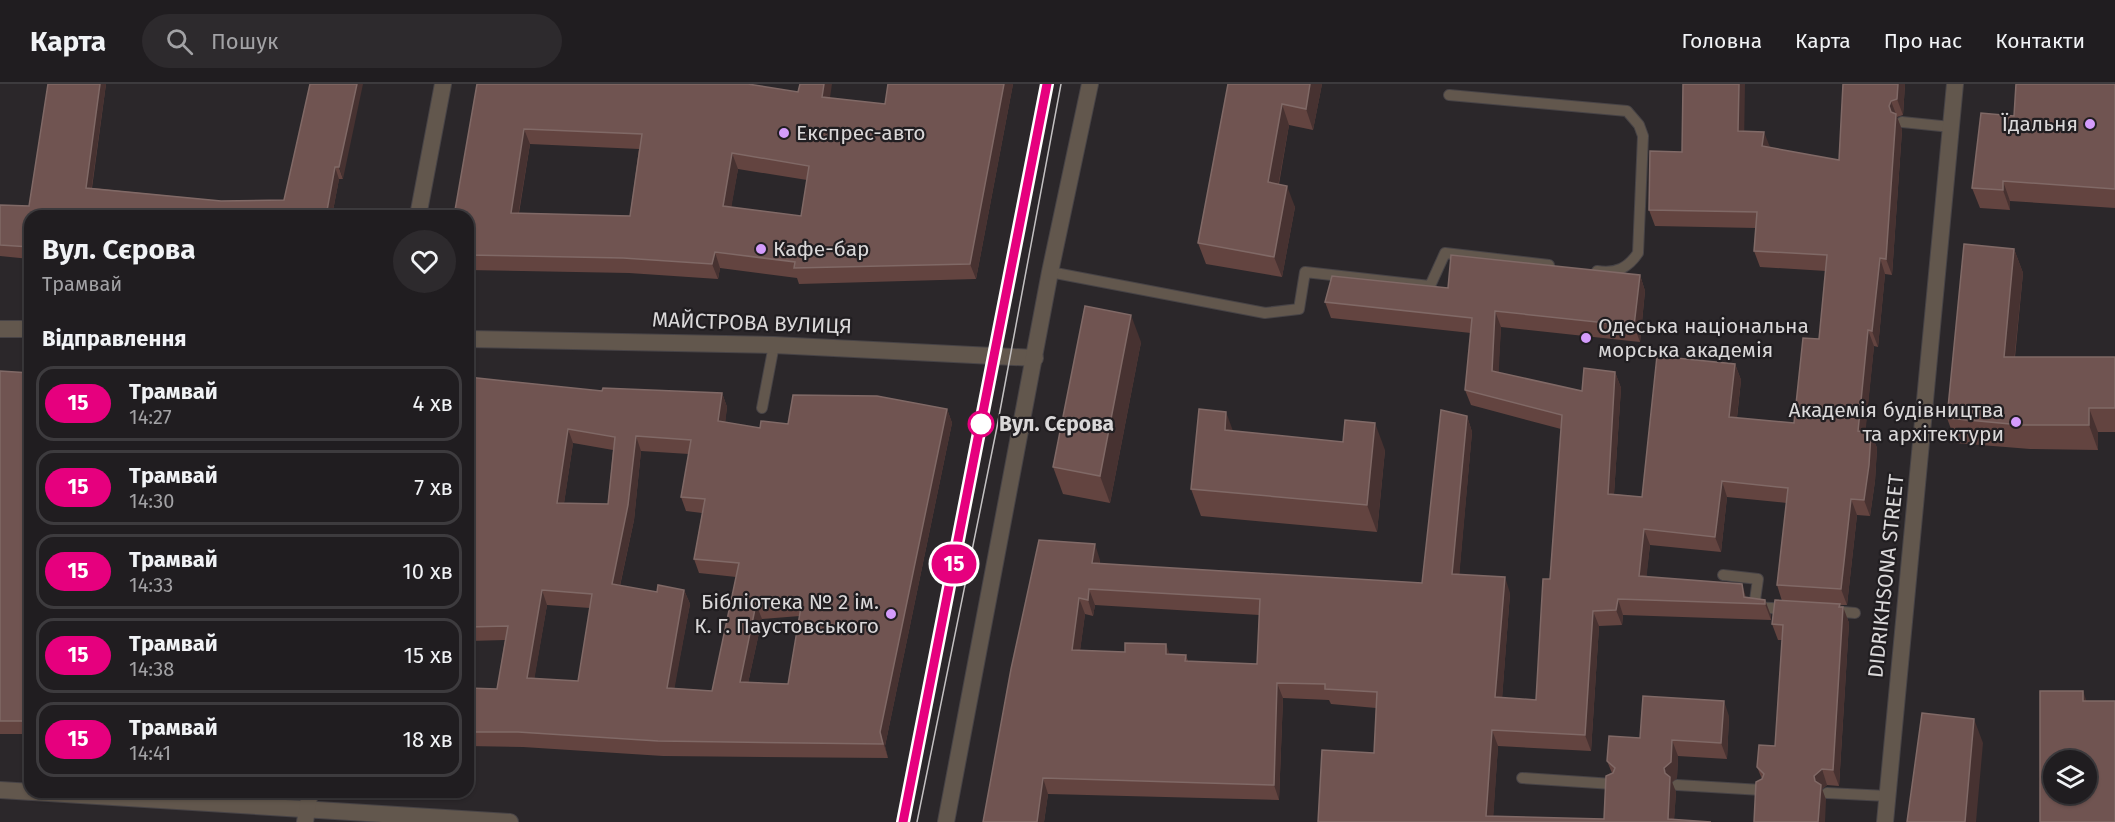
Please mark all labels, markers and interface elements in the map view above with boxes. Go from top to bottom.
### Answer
search box [142,14,562,68]
text: Карта [30,25,106,58]
icon: search [163,25,196,58]
text: Пошук [211,28,278,55]
text: Головна [1681,28,1762,54]
text: Карта [1795,28,1851,54]
text: Про нас [1884,28,1962,54]
text: Контакти [1995,28,2085,54]
place label: Їдальня [2001,111,2078,137]
marker: Їдальня [2083,117,2097,131]
place label: Експрес-авто [796,120,925,146]
marker: Експрес-авто [777,126,791,140]
button: heart [393,230,456,293]
text: Вул. Сєрова [42,233,196,266]
place label: Кафе-бар [773,236,870,262]
marker: Кафе-бар [754,242,768,256]
text: Трамвай [42,272,122,296]
street label: МАЙСТРОВА ВУЛИЦЯ [652,307,852,339]
place label: Одеська національна морська академія [1598,313,1809,363]
text: Відправлення [42,325,187,352]
marker: Одеська національна морська академія [1579,331,1593,345]
text: Трамвай [129,378,218,405]
text: 15 [68,390,89,416]
text: 4 хв [412,390,453,417]
place label: Академія будівництва та архітектури [1788,397,2004,447]
text: 14:27 [129,405,172,429]
marker: Вул. Сєрова [968,411,994,437]
place label: Вул. Сєрова [999,411,1114,437]
marker: Академія будівництва та архітектури [2009,415,2023,429]
text: Трамвай [129,462,218,489]
street label: DIDRIKHSONA STREET [1862,473,1910,679]
text: 15 [68,474,89,500]
text: 7 хв [414,474,453,501]
text: 14:30 [129,489,174,513]
line badge: 15 [927,544,981,584]
text: Трамвай [129,546,218,573]
text: 15 [944,551,965,577]
text: 15 [68,558,89,584]
text: 10 хв [402,558,453,585]
text: 14:33 [129,573,173,597]
place label: Бібліотека № 2 ім. К. Г. Паустовського [694,589,879,639]
marker: Бібліотека № 2 ім. К. Г. Паустовського [884,607,898,621]
text: Трамвай [129,630,218,657]
text: 15 [68,642,89,668]
text: 15 хв [404,642,453,669]
text: 14:38 [129,657,174,681]
text: Трамвай [129,714,218,741]
text: 15 [68,726,89,752]
text: 18 хв [402,726,453,753]
text: 14:41 [129,741,171,765]
map controls [2043,750,2097,804]
button: layers [2043,750,2097,804]

